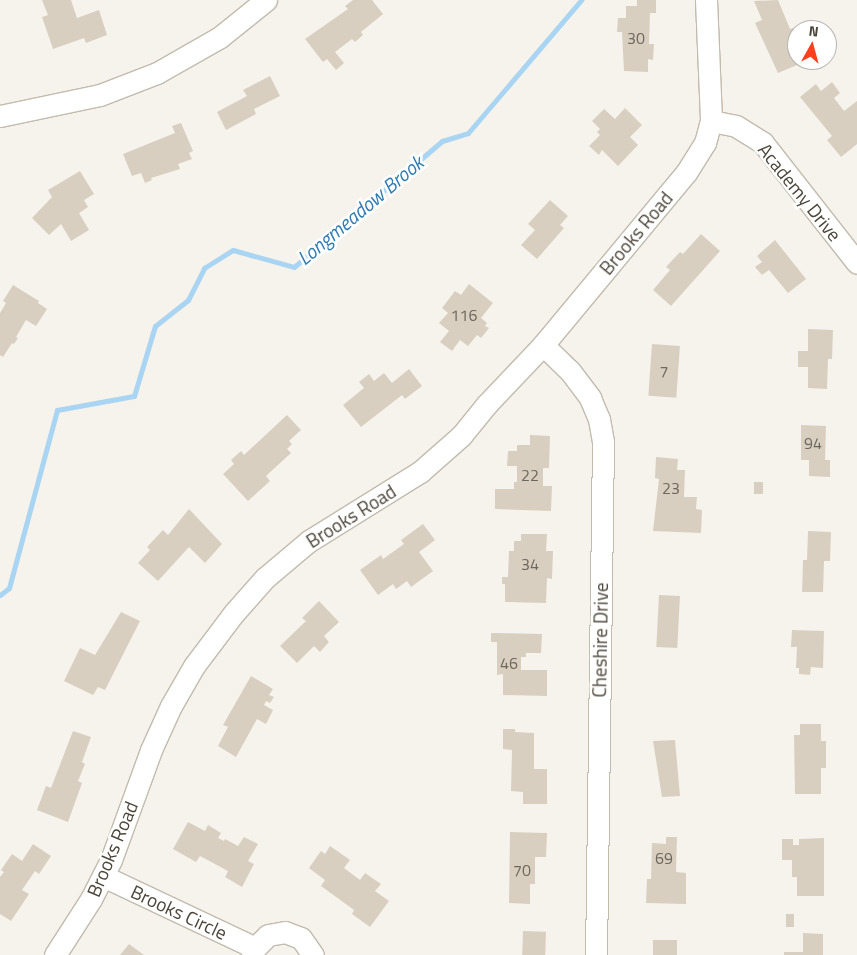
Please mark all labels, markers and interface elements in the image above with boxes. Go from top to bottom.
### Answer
north arrow [787,20,837,70]
text: N [808,20,820,42]
house number: 30 [627,28,645,48]
street label: Academy Drive [754,138,846,246]
water label: Longmeadow Brook [292,150,428,270]
street label: Brooks Road [595,187,677,279]
house number: 116 [451,305,477,325]
house number: 7 [660,361,668,381]
house number: 94 [804,433,822,453]
house number: 22 [521,465,539,485]
house number: 23 [662,478,680,498]
street label: Brooks Road [302,479,400,553]
house number: 34 [521,554,539,574]
street label: Cheshire Drive [588,582,612,698]
house number: 46 [500,653,518,673]
street label: Brooks Road [82,798,142,900]
house number: 69 [655,848,673,868]
house number: 70 [513,860,531,880]
street label: Brooks Circle [127,880,231,944]

